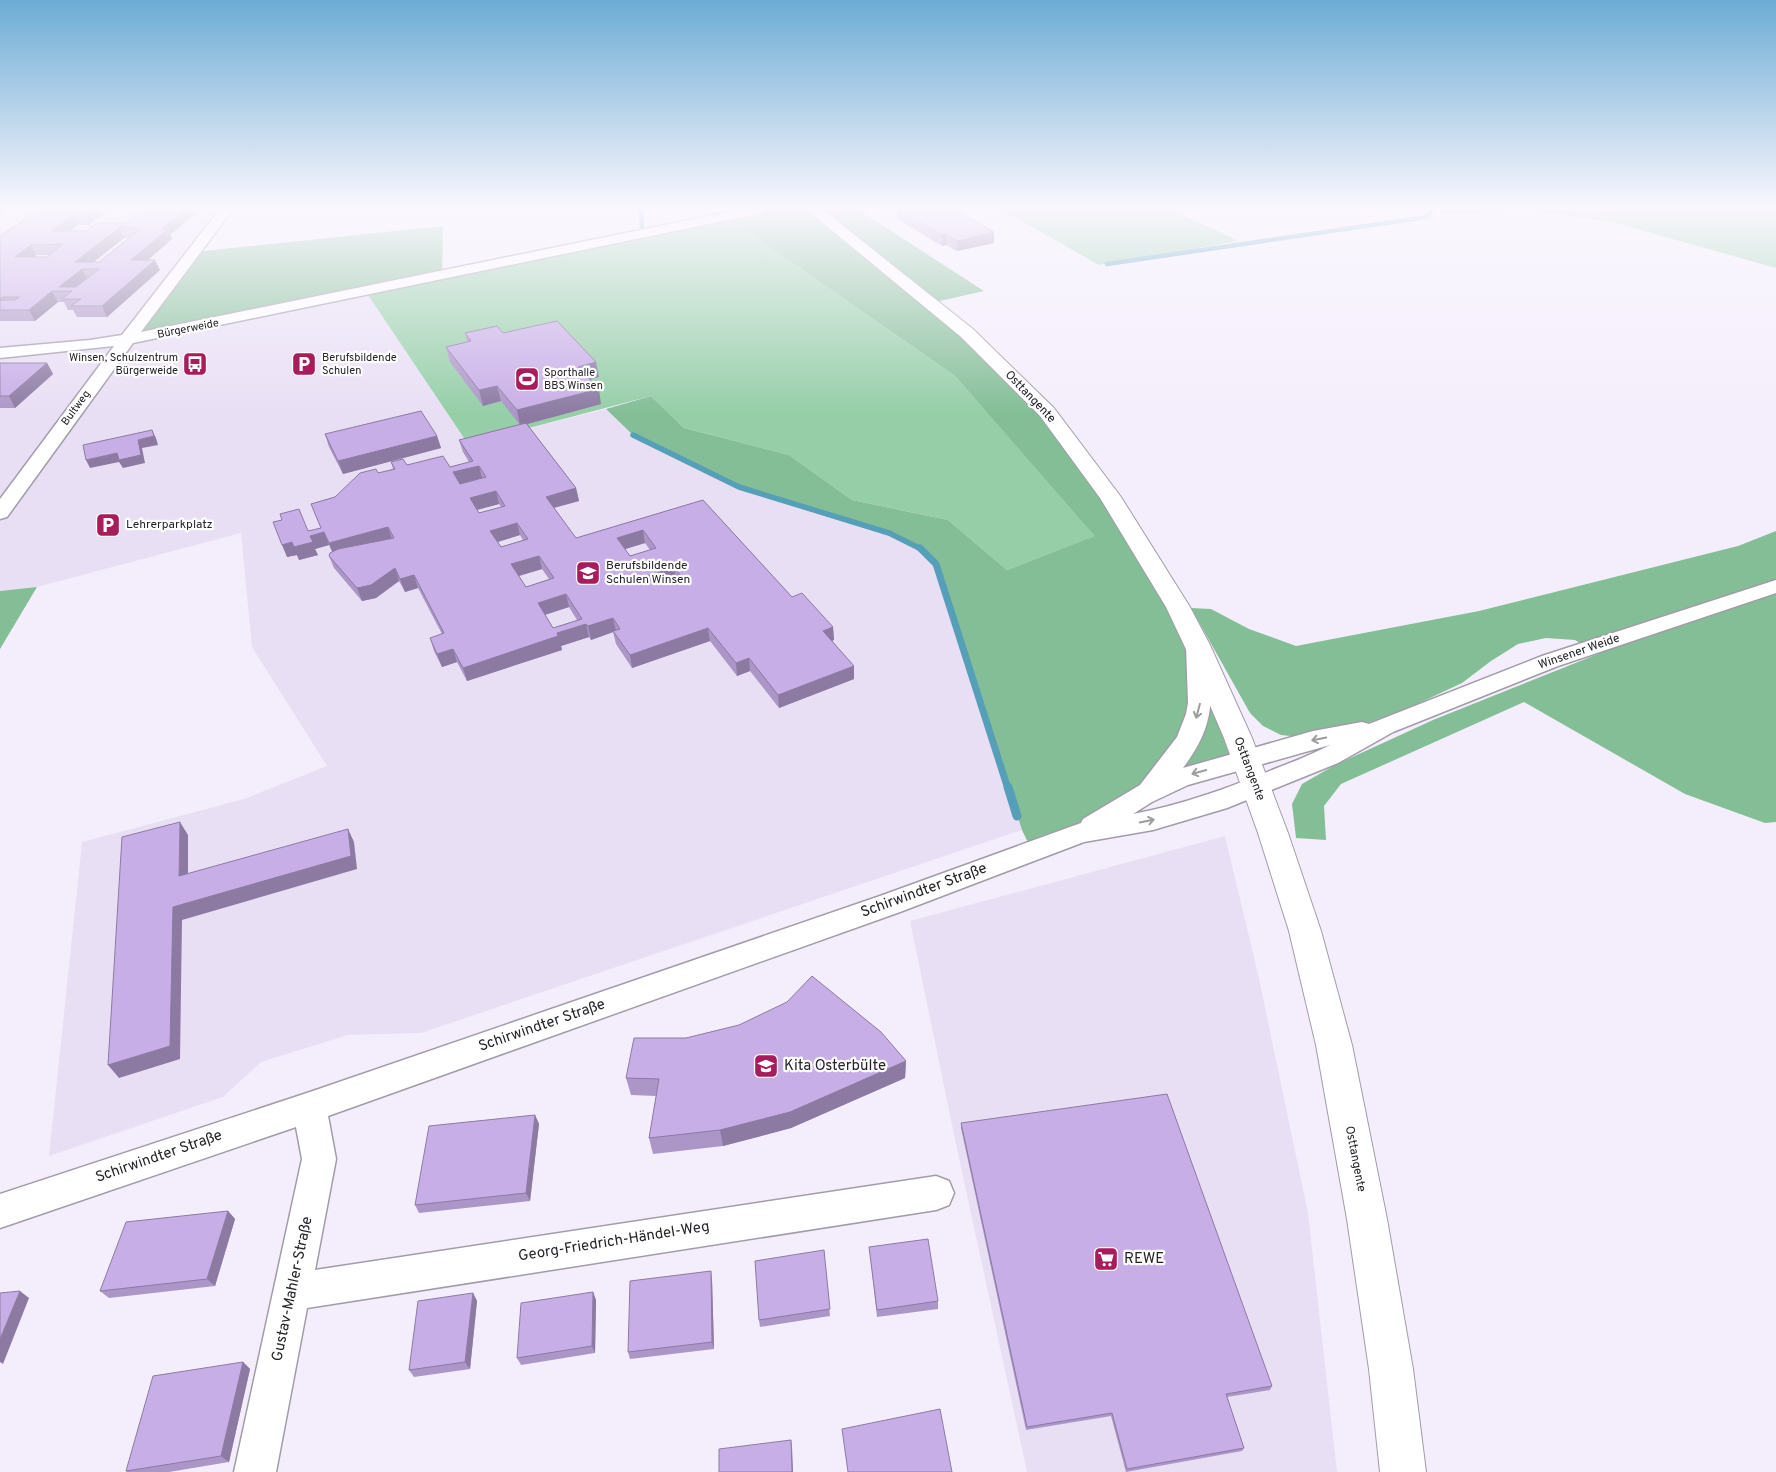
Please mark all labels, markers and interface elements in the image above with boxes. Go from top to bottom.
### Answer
street label: Bürgerweide [156,316,220,342]
place label: Winsen, Schulzentrum Bürgerweide [69,351,178,378]
bus stop icon: Winsen, Schulzentrum Bürgerweide [182,351,208,377]
parking icon: Berufsbildende Schulen [291,351,317,377]
place label: Berufsbildende Schulen [322,351,397,378]
sports icon: Sporthalle BBS Winsen [514,366,540,392]
place label: Sporthalle BBS Winsen [544,366,603,393]
street label: Osttangente [1001,367,1059,427]
street label: Bultweg [58,388,94,428]
parking icon: Lehrerparkplatz [95,512,121,538]
place label: Lehrerparkplatz [126,517,213,533]
place label: Berufsbildende Schulen Winsen [606,558,690,588]
school or university icon: Berufsbildende Schulen Winsen [575,560,601,586]
street label: Winsener Weide [1536,631,1622,673]
one-way arrow [1193,703,1202,719]
street label: Osttangente [1230,735,1268,803]
one-way arrow [1311,735,1327,744]
one-way arrow [1192,768,1208,778]
one-way arrow [1138,816,1154,825]
street label: Schirwindter Straße [858,859,990,923]
street label: Schirwindter Straße [476,995,608,1057]
school or university icon: Kita Osterbülte [753,1053,779,1079]
place label: Kita Osterbülte [784,1057,886,1076]
street label: Osttangente [1341,1125,1369,1193]
street label: Schirwindter Straße [93,1126,225,1188]
street label: Gustav-Mahler-Straße [268,1215,318,1363]
street label: Georg-Friedrich-Händel-Weg [517,1217,711,1267]
supermarket icon: REWE [1093,1246,1119,1272]
place label: REWE [1124,1250,1164,1269]

